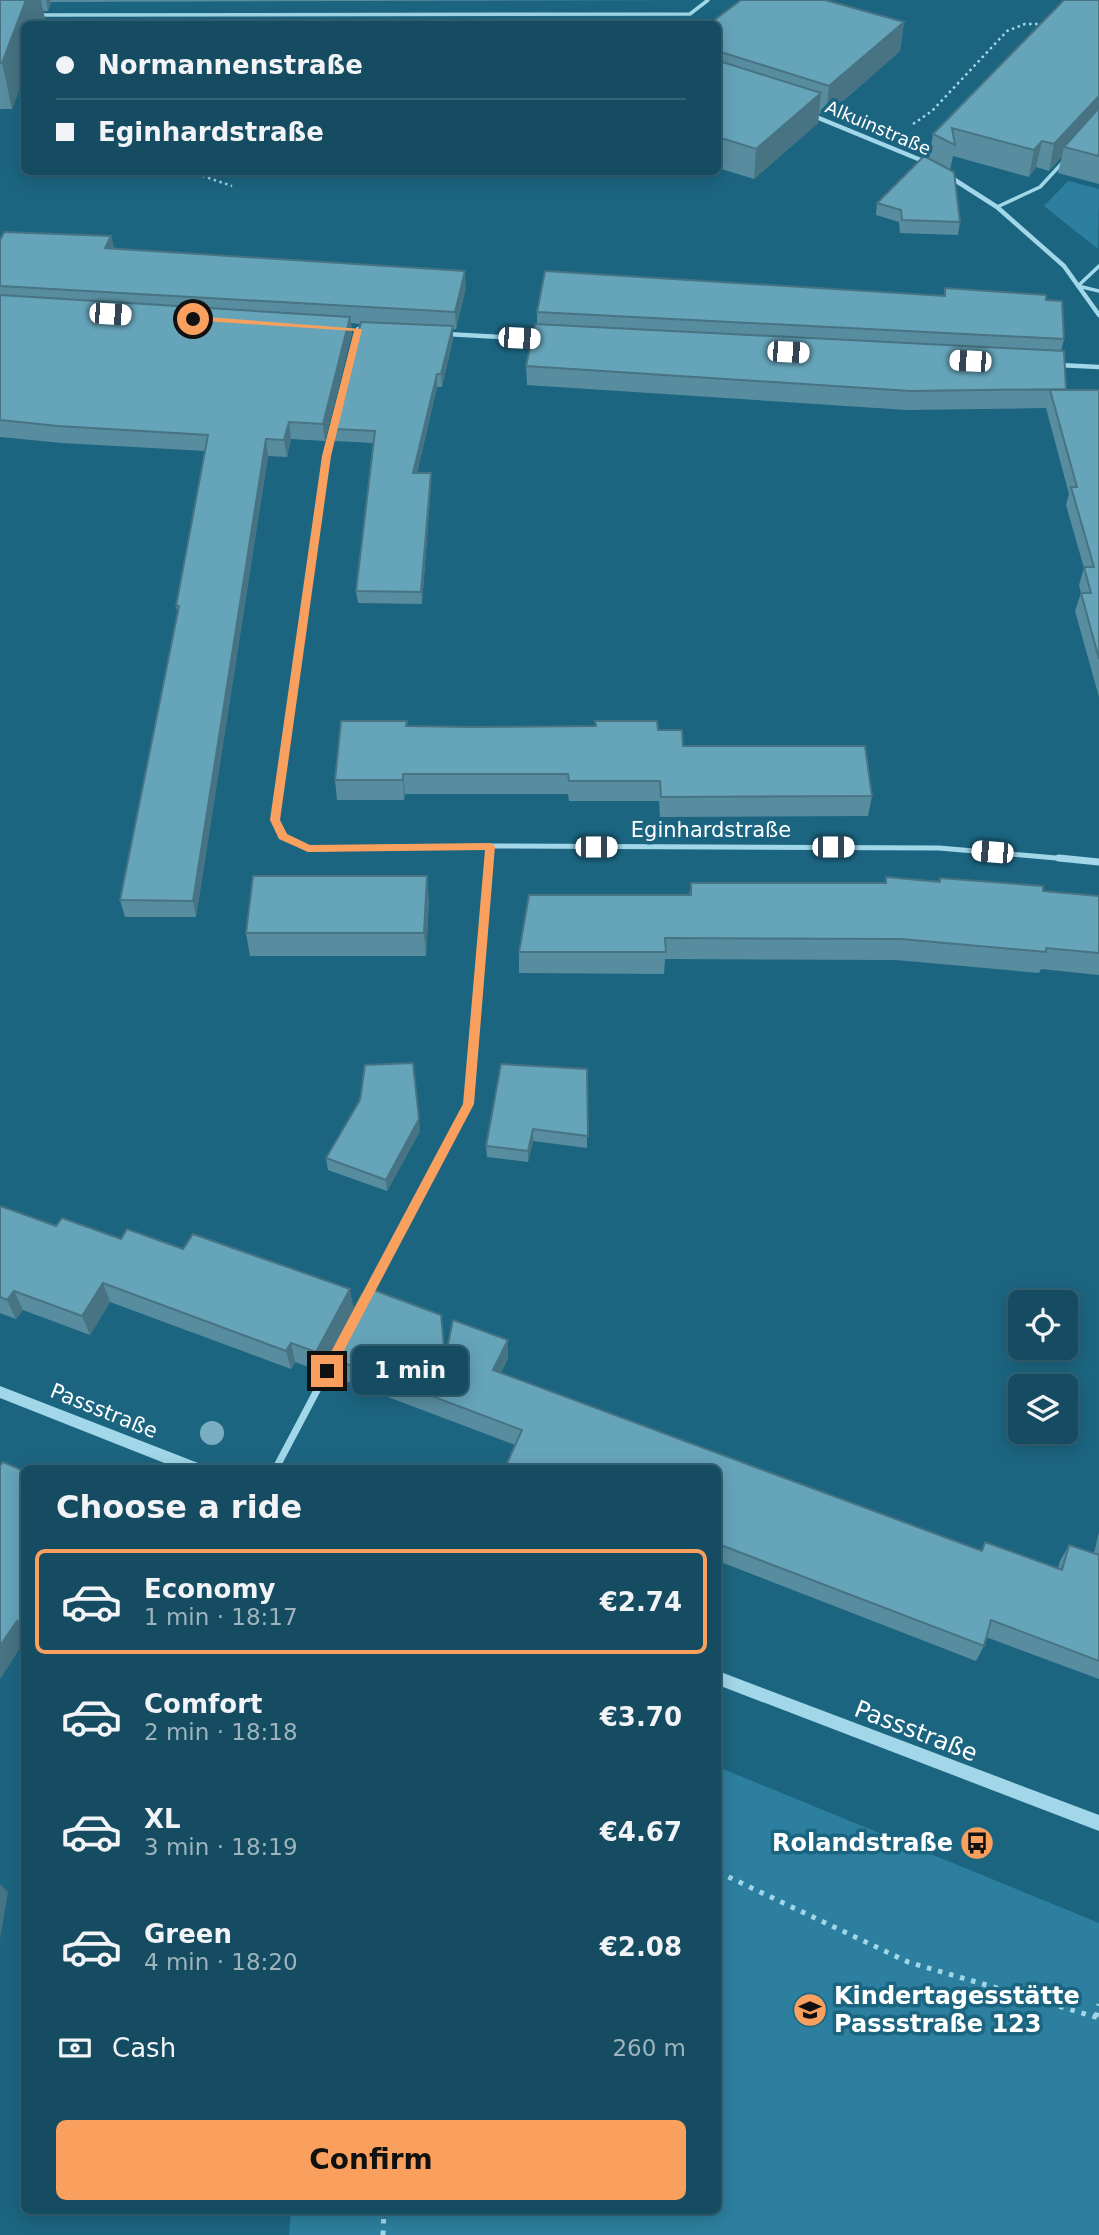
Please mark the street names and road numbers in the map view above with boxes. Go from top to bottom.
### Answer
street label: Alkuinstraße [822,96,934,159]
street label: Eginhardstraße [631,818,791,842]
street label: Passstraße [47,1379,161,1443]
street label: Passstraße [851,1695,981,1767]

